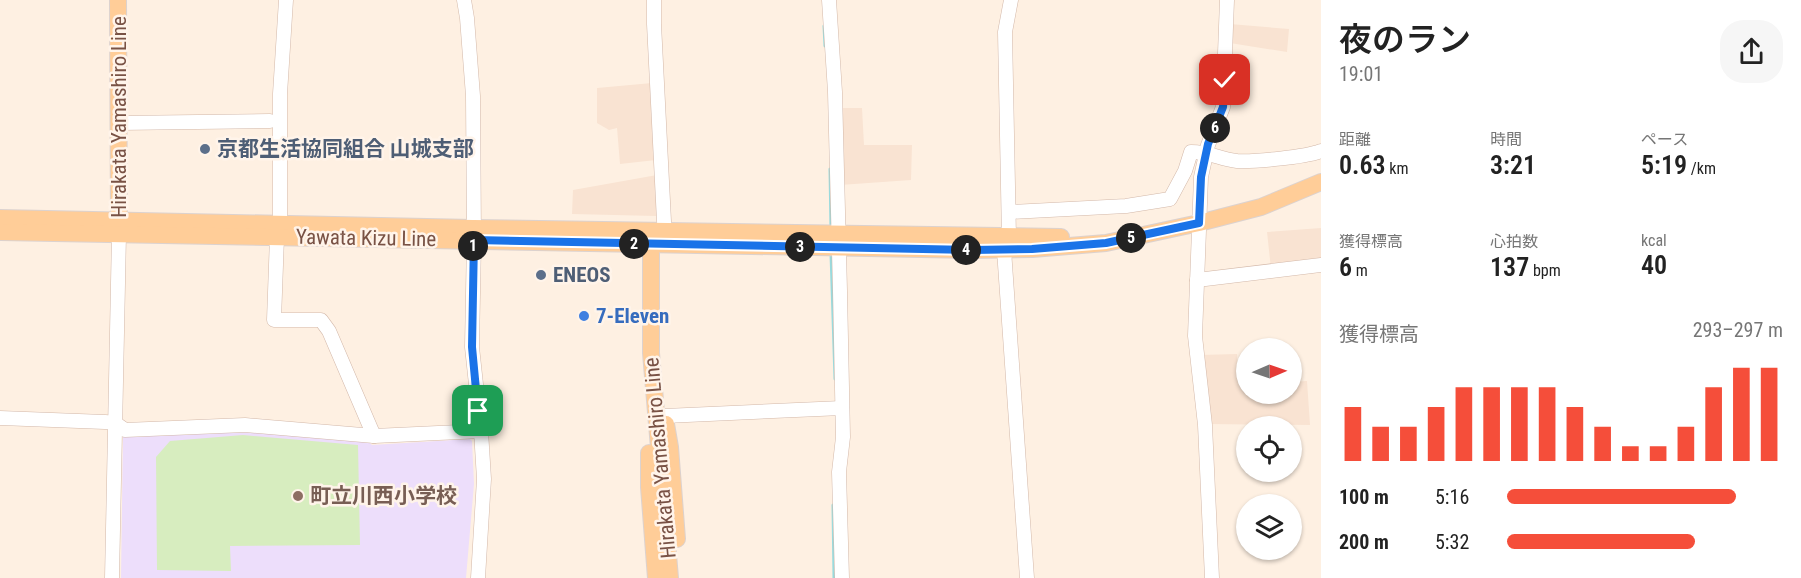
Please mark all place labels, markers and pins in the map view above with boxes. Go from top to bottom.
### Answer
pin [1199,54,1250,105]
pin: 6 [1200,113,1230,143]
place label: 京都生活協同組合 山城支部 [217,137,474,161]
marker: 京都生活協同組合 山城支部 [198,142,212,156]
pin: 5 [1116,223,1146,253]
pin: 2 [619,229,649,259]
pin: 1 [458,231,488,261]
pin: 3 [785,232,815,262]
pin: 4 [951,235,981,265]
place label: ENEOS [553,263,610,287]
marker: ENEOS [534,268,548,282]
place label: 7-Eleven [596,304,669,328]
marker: 7-Eleven [577,309,591,323]
pin [452,385,503,436]
place label: 町立川西小学校 [310,484,457,508]
marker: 町立川西小学校 [291,489,305,503]

